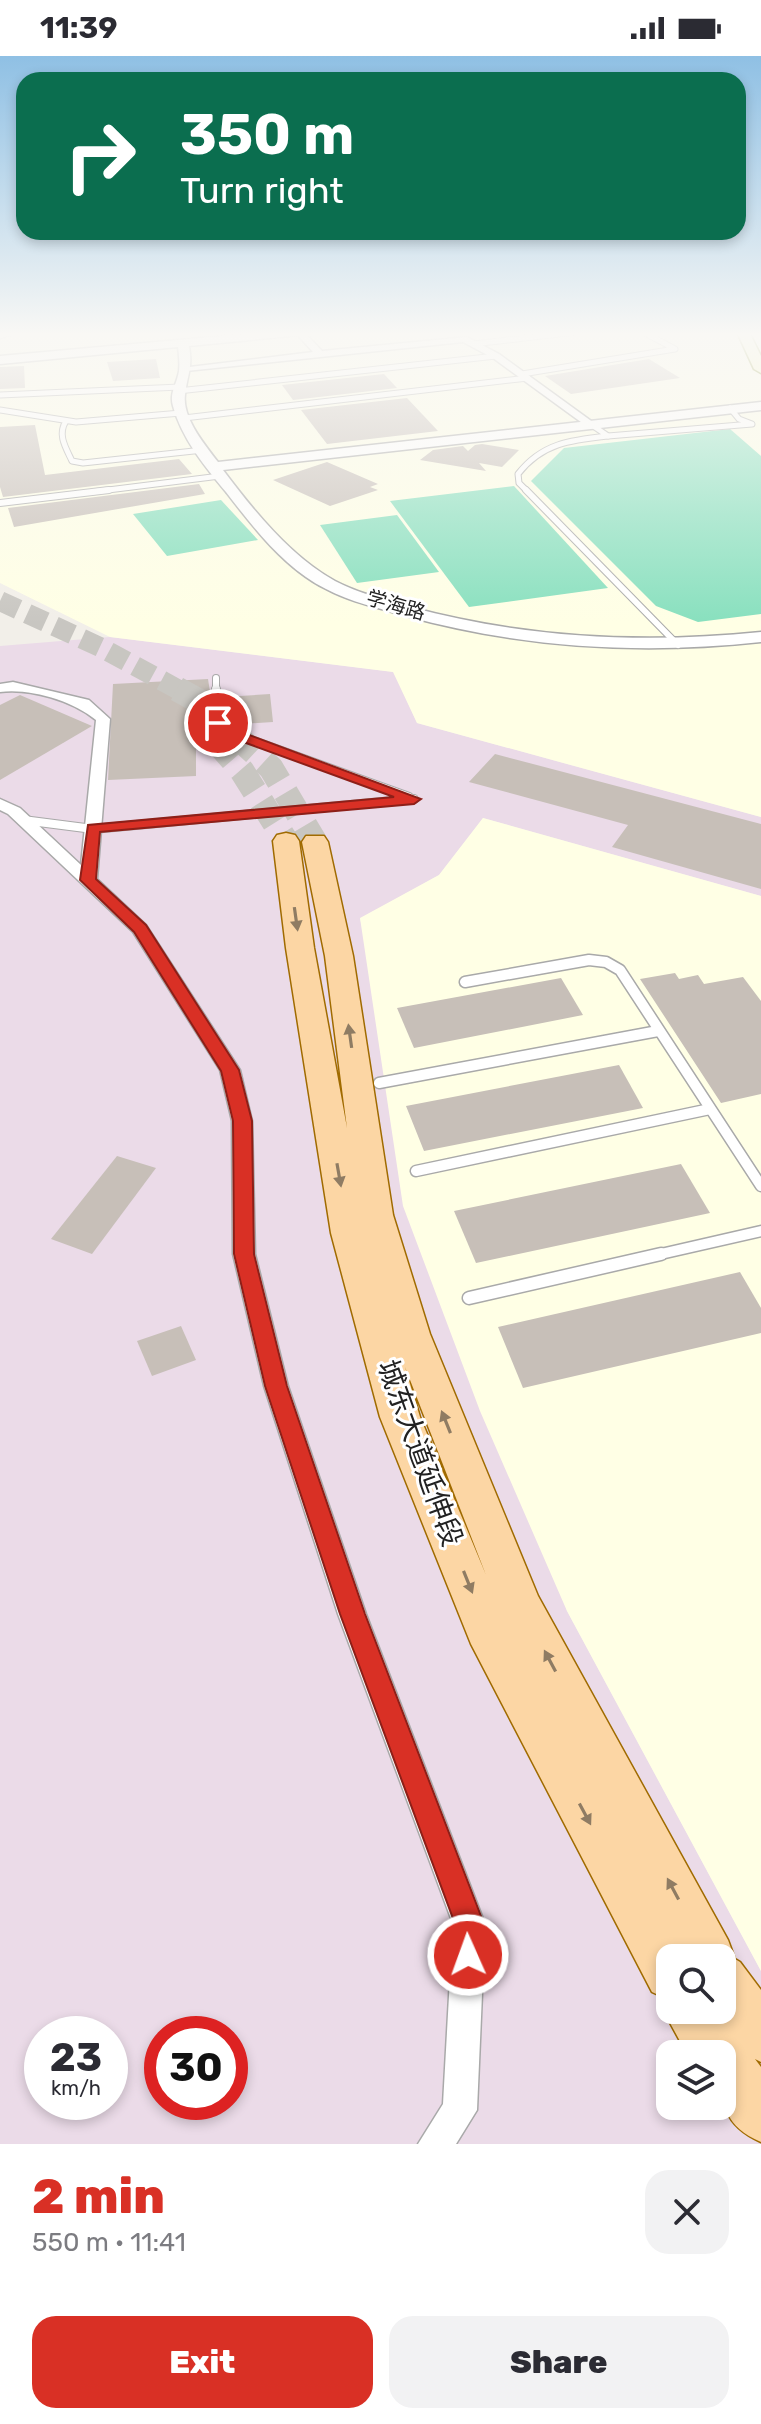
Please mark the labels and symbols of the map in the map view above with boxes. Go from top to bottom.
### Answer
street label: 学海路 [364,585,428,625]
pin [184,689,252,757]
one-way arrow [290,906,303,931]
one-way arrow [343,1023,356,1048]
one-way arrow [334,1163,346,1188]
street label: 城东大道延伸段 [371,1355,469,1551]
one-way arrow [440,1410,453,1434]
one-way arrow [462,1570,475,1594]
one-way arrow [543,1649,556,1672]
one-way arrow [579,1802,592,1825]
one-way arrow [666,1878,680,1901]
position arrow [426,1913,510,1997]
speed limit sign: 30 [144,2016,248,2120]

